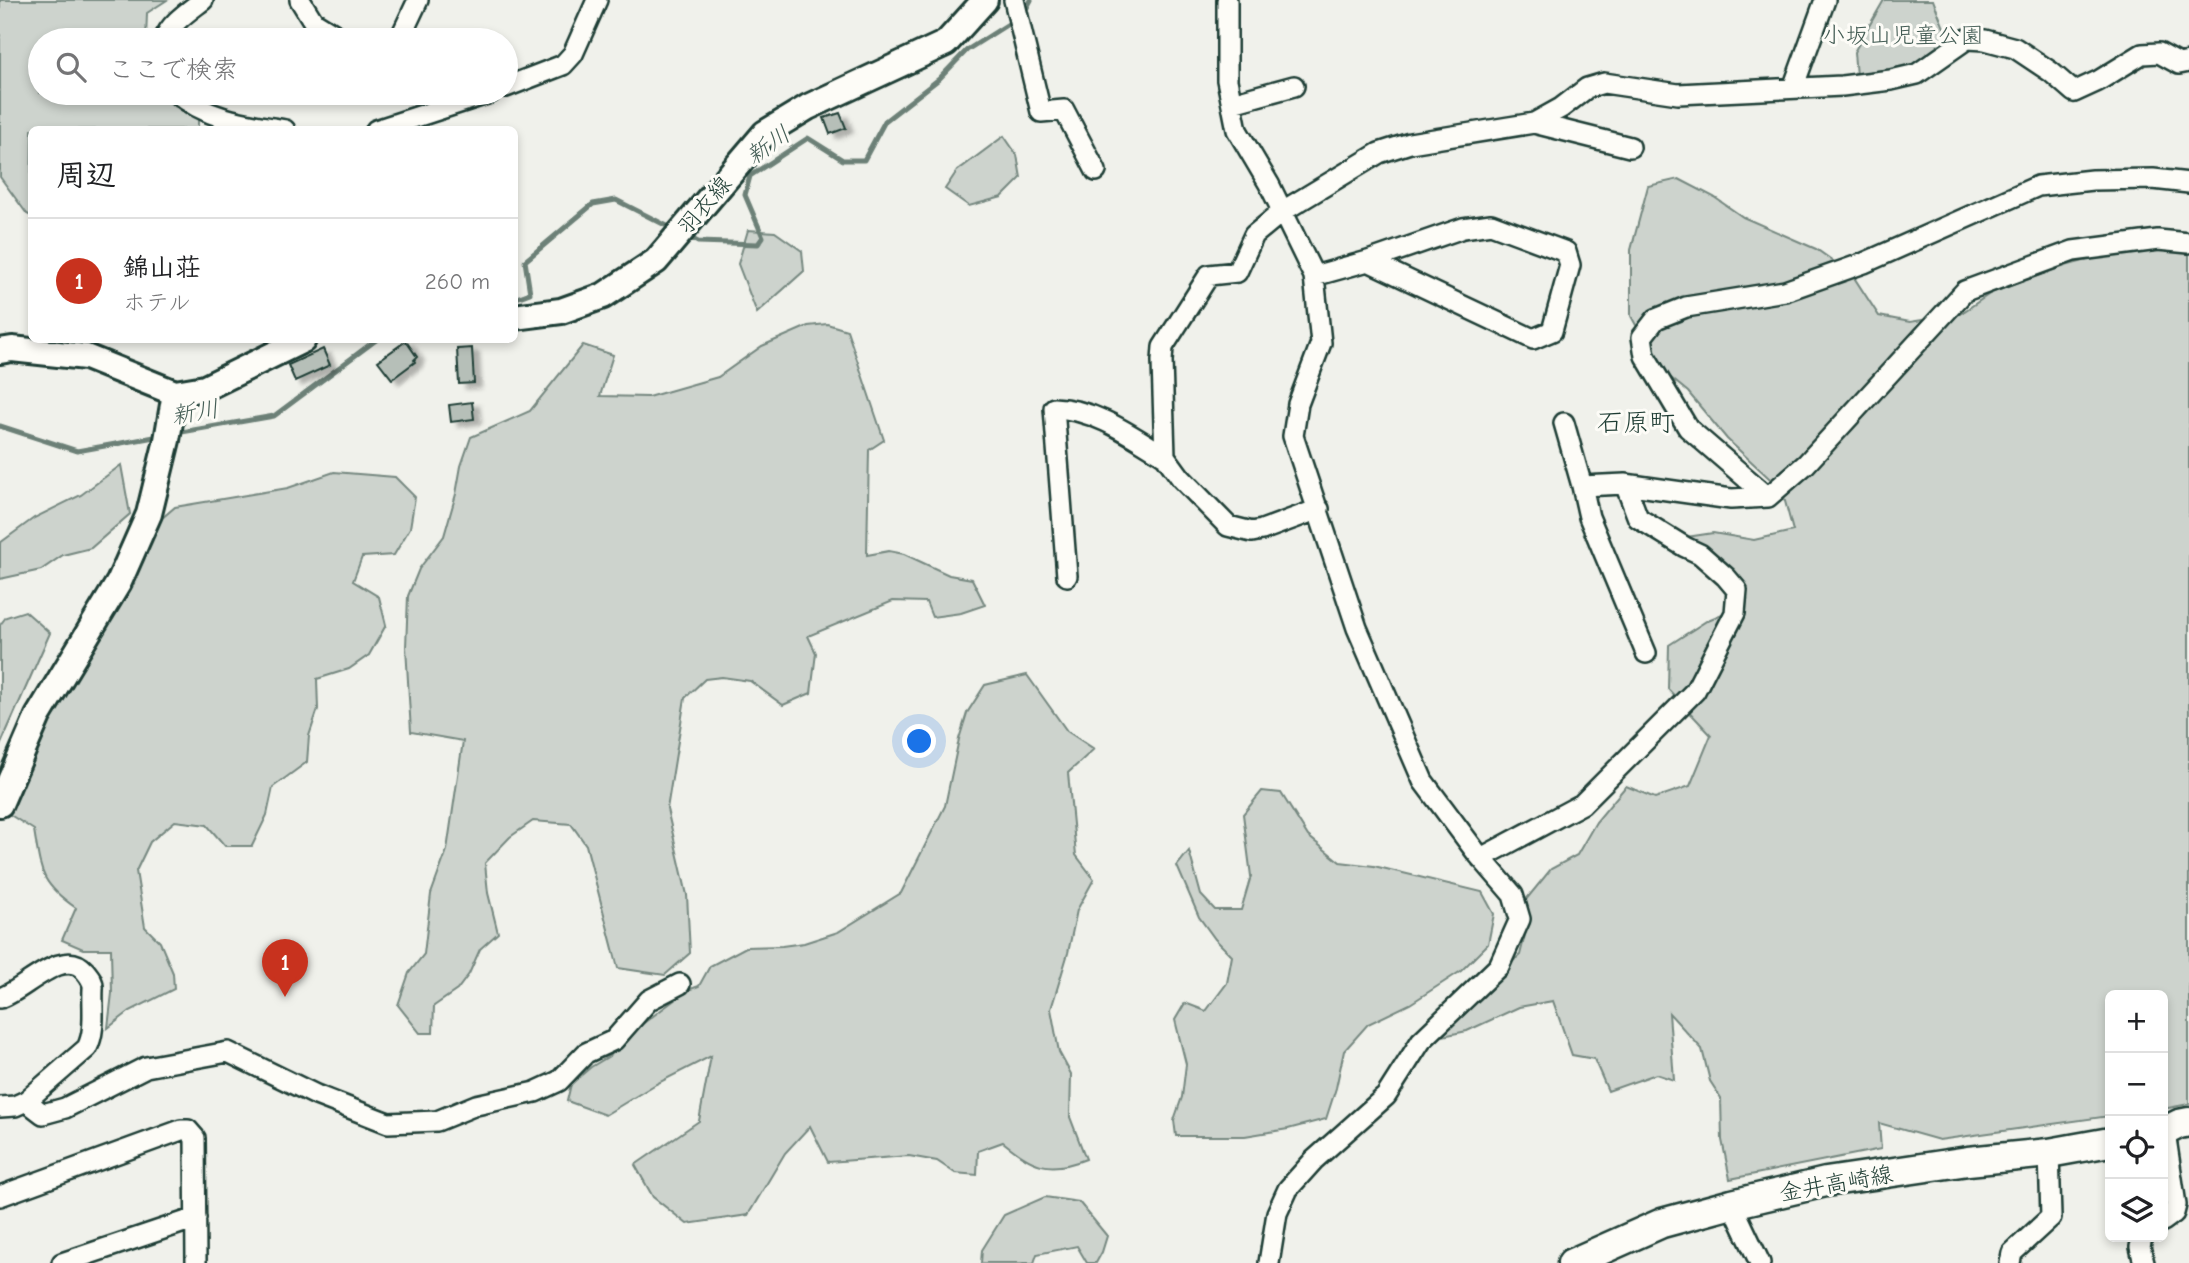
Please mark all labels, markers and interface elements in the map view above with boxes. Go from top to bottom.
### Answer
park label: 小坂山児童公園 [1823,22,1984,49]
search box [28,28,518,105]
icon: search [52,48,90,86]
text: ここで検索 [108,55,238,85]
water label: 新川 [740,120,796,170]
text: 周辺 [56,158,116,193]
street label: 羽衣線 [672,170,737,240]
text: 錦山荘 [123,253,201,283]
text: 1 [74,268,84,295]
text: 260 m [425,268,490,295]
text: ホテル [123,289,191,316]
water label: 新川 [169,394,221,430]
district label: 石原町 [1597,408,1675,438]
your location [902,724,936,758]
pin: 1 [262,939,308,997]
map controls [2105,990,2168,1242]
button: + [2105,990,2168,1053]
button: − [2105,1053,2168,1116]
button: locate [2105,1116,2168,1179]
street label: 金井高崎線 [1777,1160,1895,1207]
button: layers [2105,1179,2168,1242]

